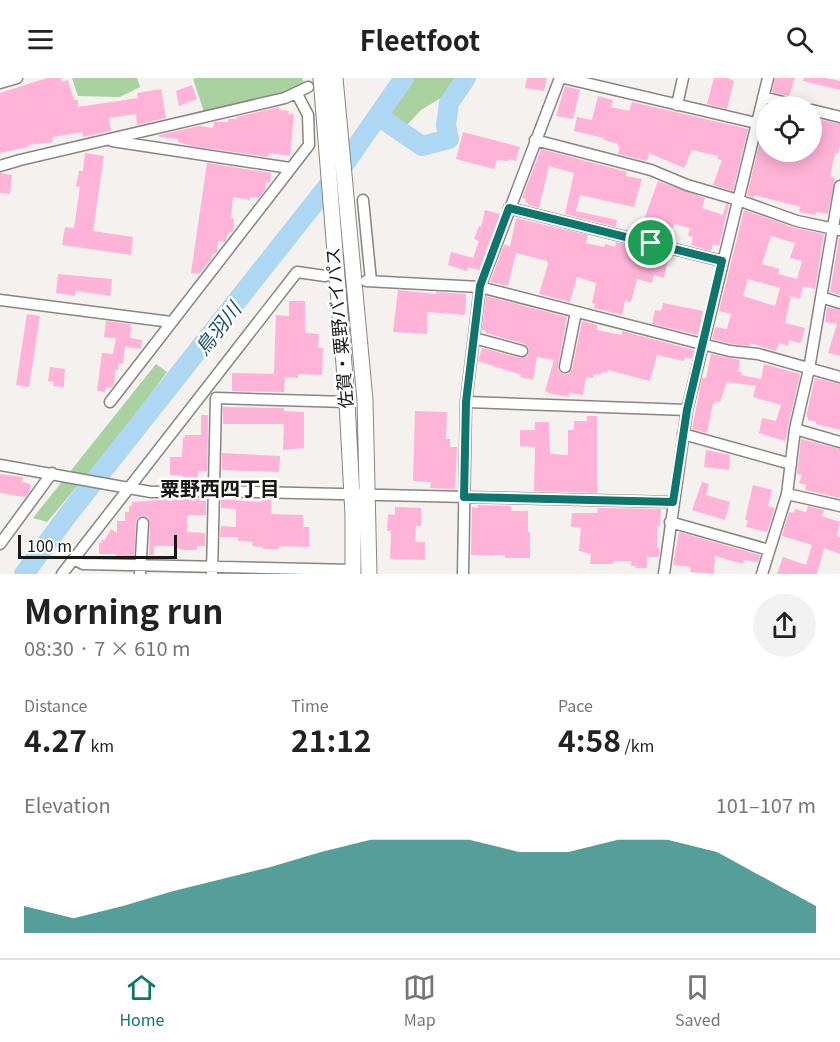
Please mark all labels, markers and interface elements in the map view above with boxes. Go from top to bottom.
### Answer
text: Fleetfoot [360,20,480,59]
icon: menu [24,23,57,56]
icon: search [783,23,816,56]
map controls [756,96,822,162]
button: locate [756,96,822,162]
pin [625,217,676,268]
icon: arrive [634,226,667,259]
street label: 佐賀・粟野バイパス [318,246,358,410]
water label: 鳥羽川 [187,294,248,361]
district label: 粟野西四丁目 [160,473,280,502]
scale bar [18,532,177,559]
text: 100 m [27,533,72,557]
text: Morning run [24,586,223,634]
button: share [753,594,816,657]
text: 08:30 · 7 × 610 m [24,633,191,662]
text: Distance [24,693,87,717]
text: Time [291,693,329,717]
text: Pace [558,693,593,717]
text: 4.27 [24,717,87,761]
text: 21:12 [291,717,372,761]
text: 4:58 [558,717,621,761]
text: km [87,733,114,757]
text: /km [621,733,654,757]
text: Elevation [24,790,111,819]
text: 101–107 m [716,790,816,819]
tab: Home [119,971,164,1031]
tab: Map [403,971,436,1031]
tab: Saved [675,971,721,1031]

